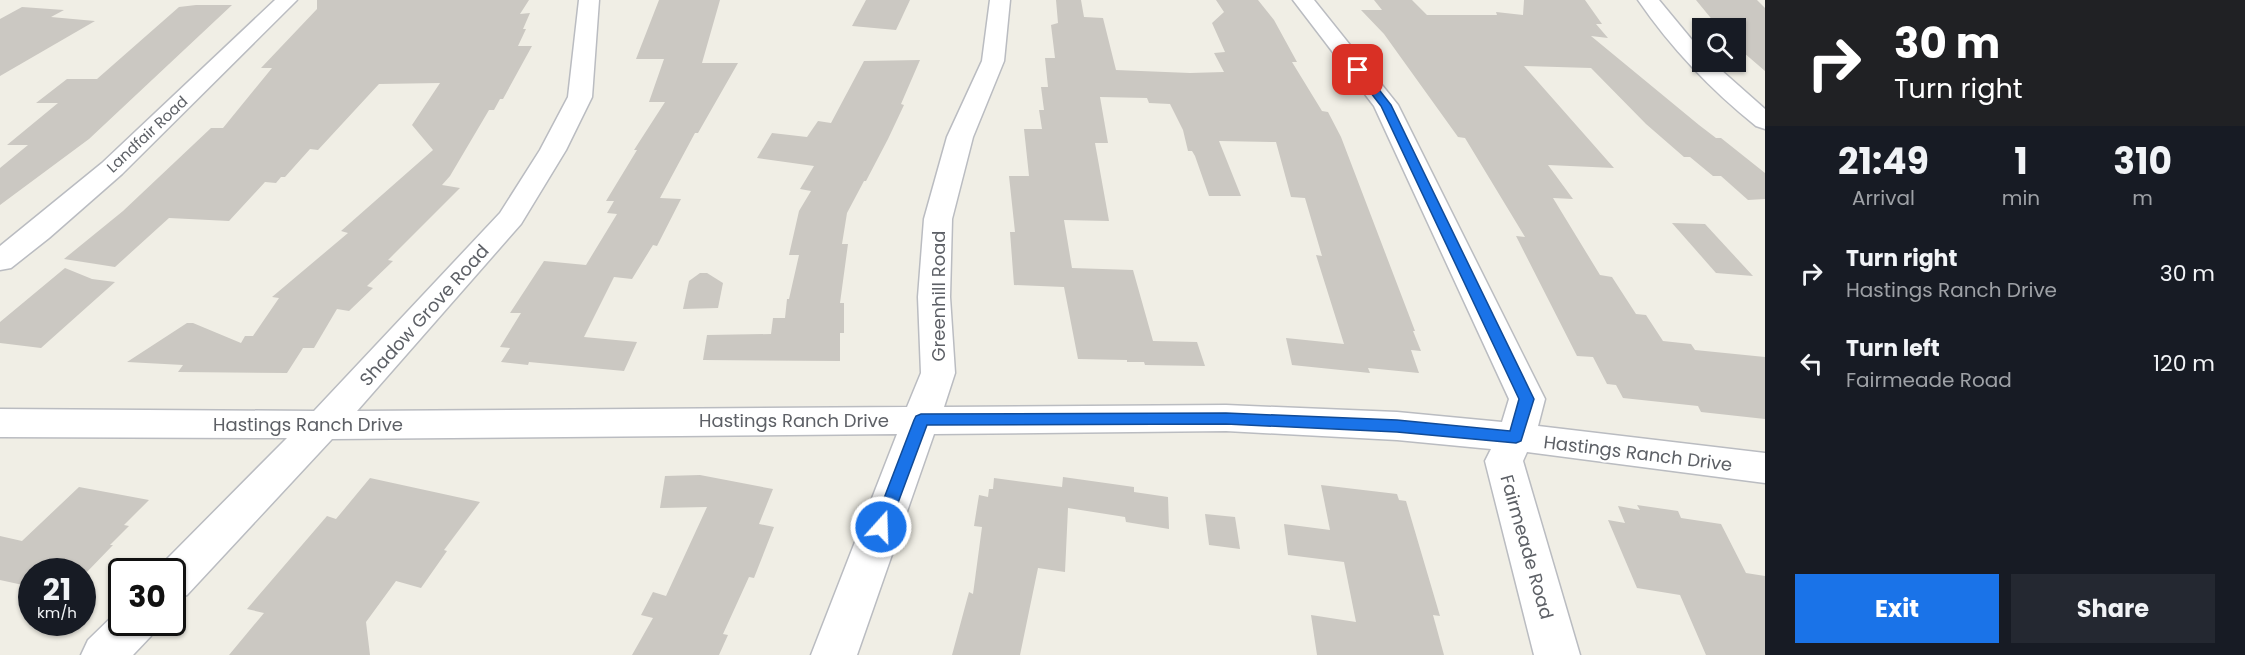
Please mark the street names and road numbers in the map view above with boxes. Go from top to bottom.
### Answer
street label: Landfair Road [102,91,192,177]
street label: Greenhill Road [926,231,951,361]
street label: Shadow Grove Road [354,239,494,391]
street label: Hastings Ranch Drive [699,408,889,433]
street label: Hastings Ranch Drive [213,412,403,437]
street label: Hastings Ranch Drive [1542,429,1734,477]
street label: Fairmeade Road [1494,472,1560,622]

